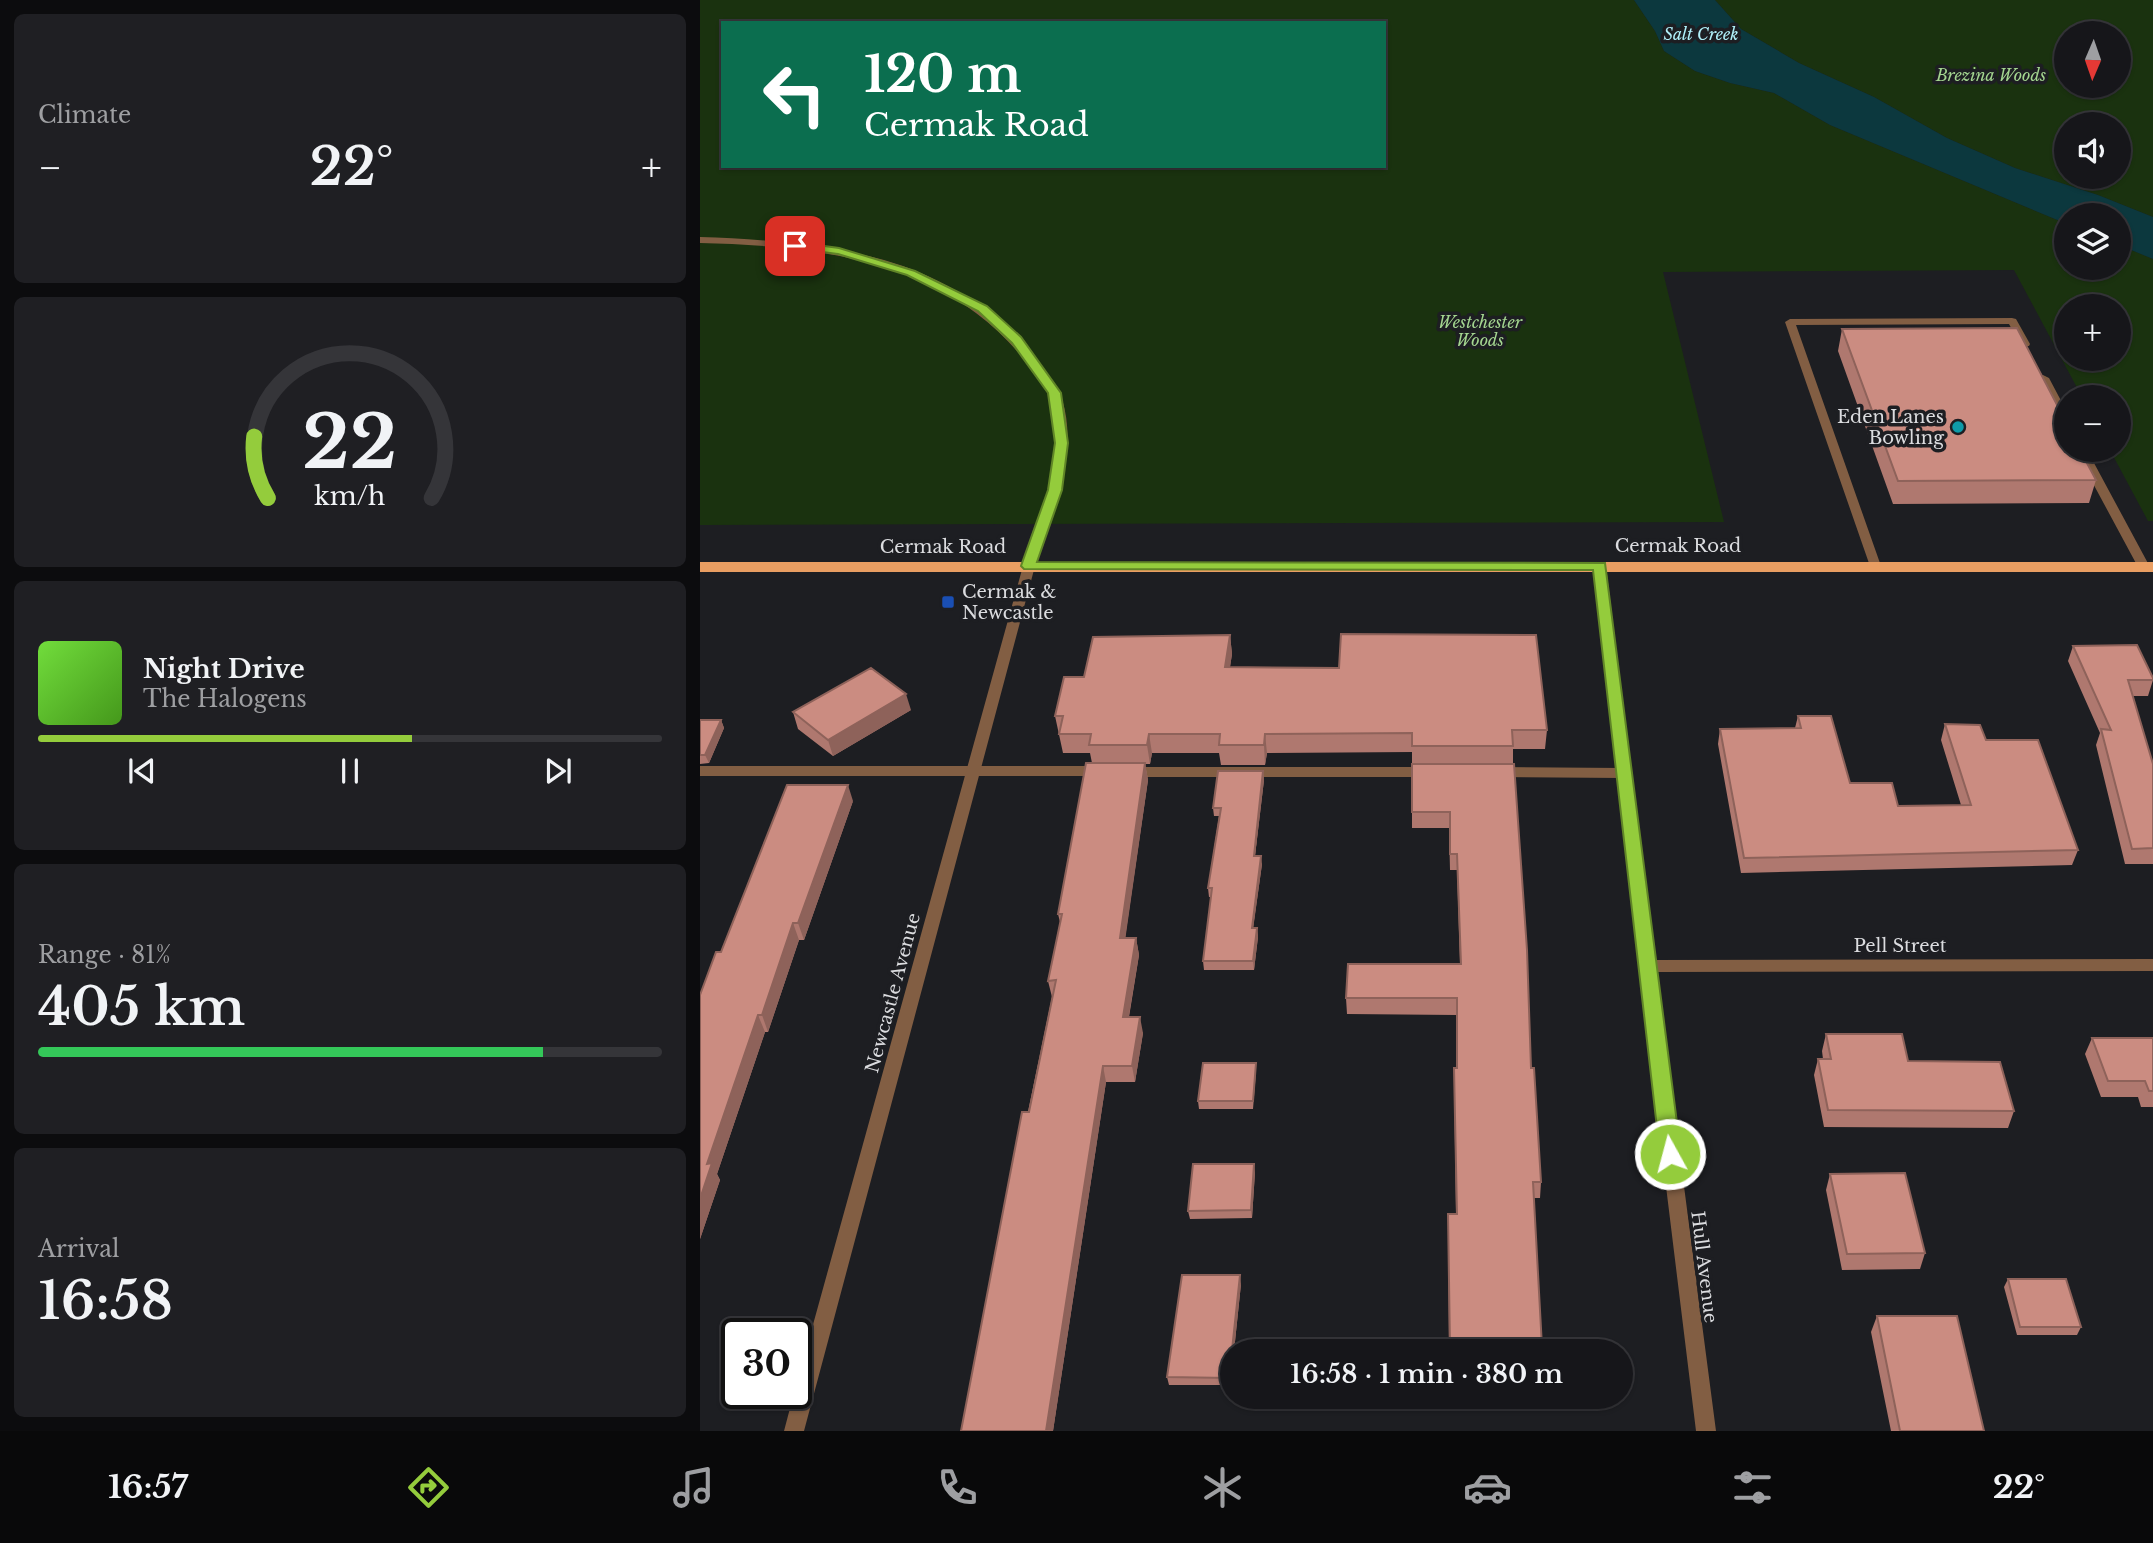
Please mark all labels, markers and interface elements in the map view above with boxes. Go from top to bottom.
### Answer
north arrow [2054,21,2132,98]
map controls [2054,21,2131,462]
water label: Salt Creek [1663,24,1739,44]
text: 120 m [864,44,1022,105]
icon: left [749,49,840,140]
park label: Brezina Woods [1935,65,2046,85]
text: Climate [38,101,131,129]
text: Cermak Road [864,105,1089,145]
button: sound [2054,112,2131,189]
text: 22° [310,135,394,199]
text: − [38,144,62,191]
text: + [641,144,662,191]
button: layers [2054,203,2131,280]
pin [765,216,825,276]
icon: arrive [776,227,814,265]
button: + [2054,294,2131,371]
park label: Westchester Woods [1438,312,1523,350]
button: − [2054,385,2131,462]
text: 22 [303,398,397,489]
place label: Eden Lanes Bowling [1837,406,1944,449]
marker: Eden Lanes Bowling [1950,419,1966,435]
text: km/h [315,481,385,512]
street label: Cermak Road [1615,535,1741,557]
street label: Cermak Road [880,536,1006,558]
place label: Cermak & Newcastle [962,581,1057,624]
marker: Cermak & Newcastle [940,594,956,610]
text: Night Drive [143,653,305,685]
text: The Halogens [143,685,307,713]
icon: previous [123,752,161,790]
icon: pause [331,752,369,790]
icon: next [539,752,577,790]
street label: Newcastle Avenue [861,911,925,1075]
street label: Pell Street [1853,935,1947,957]
text: Range · 81% [38,941,171,969]
text: 405 km [38,975,245,1039]
position arrow [1633,1117,1707,1191]
street label: Hull Avenue [1686,1210,1722,1324]
text: Arrival [38,1235,119,1263]
text: 16:58 [38,1269,173,1333]
speed limit sign: 30 [721,1318,812,1409]
text: 16:58 · 1 min · 380 m [1290,1358,1563,1390]
icon: directions [404,1463,453,1512]
icon: music [669,1463,718,1512]
icon: phone [933,1463,982,1512]
icon: climate [1198,1463,1247,1512]
icon: car [1463,1463,1512,1512]
icon: filters [1728,1463,1777,1512]
text: 16:57 [108,1467,188,1507]
text: 22° [1993,1467,2045,1507]

